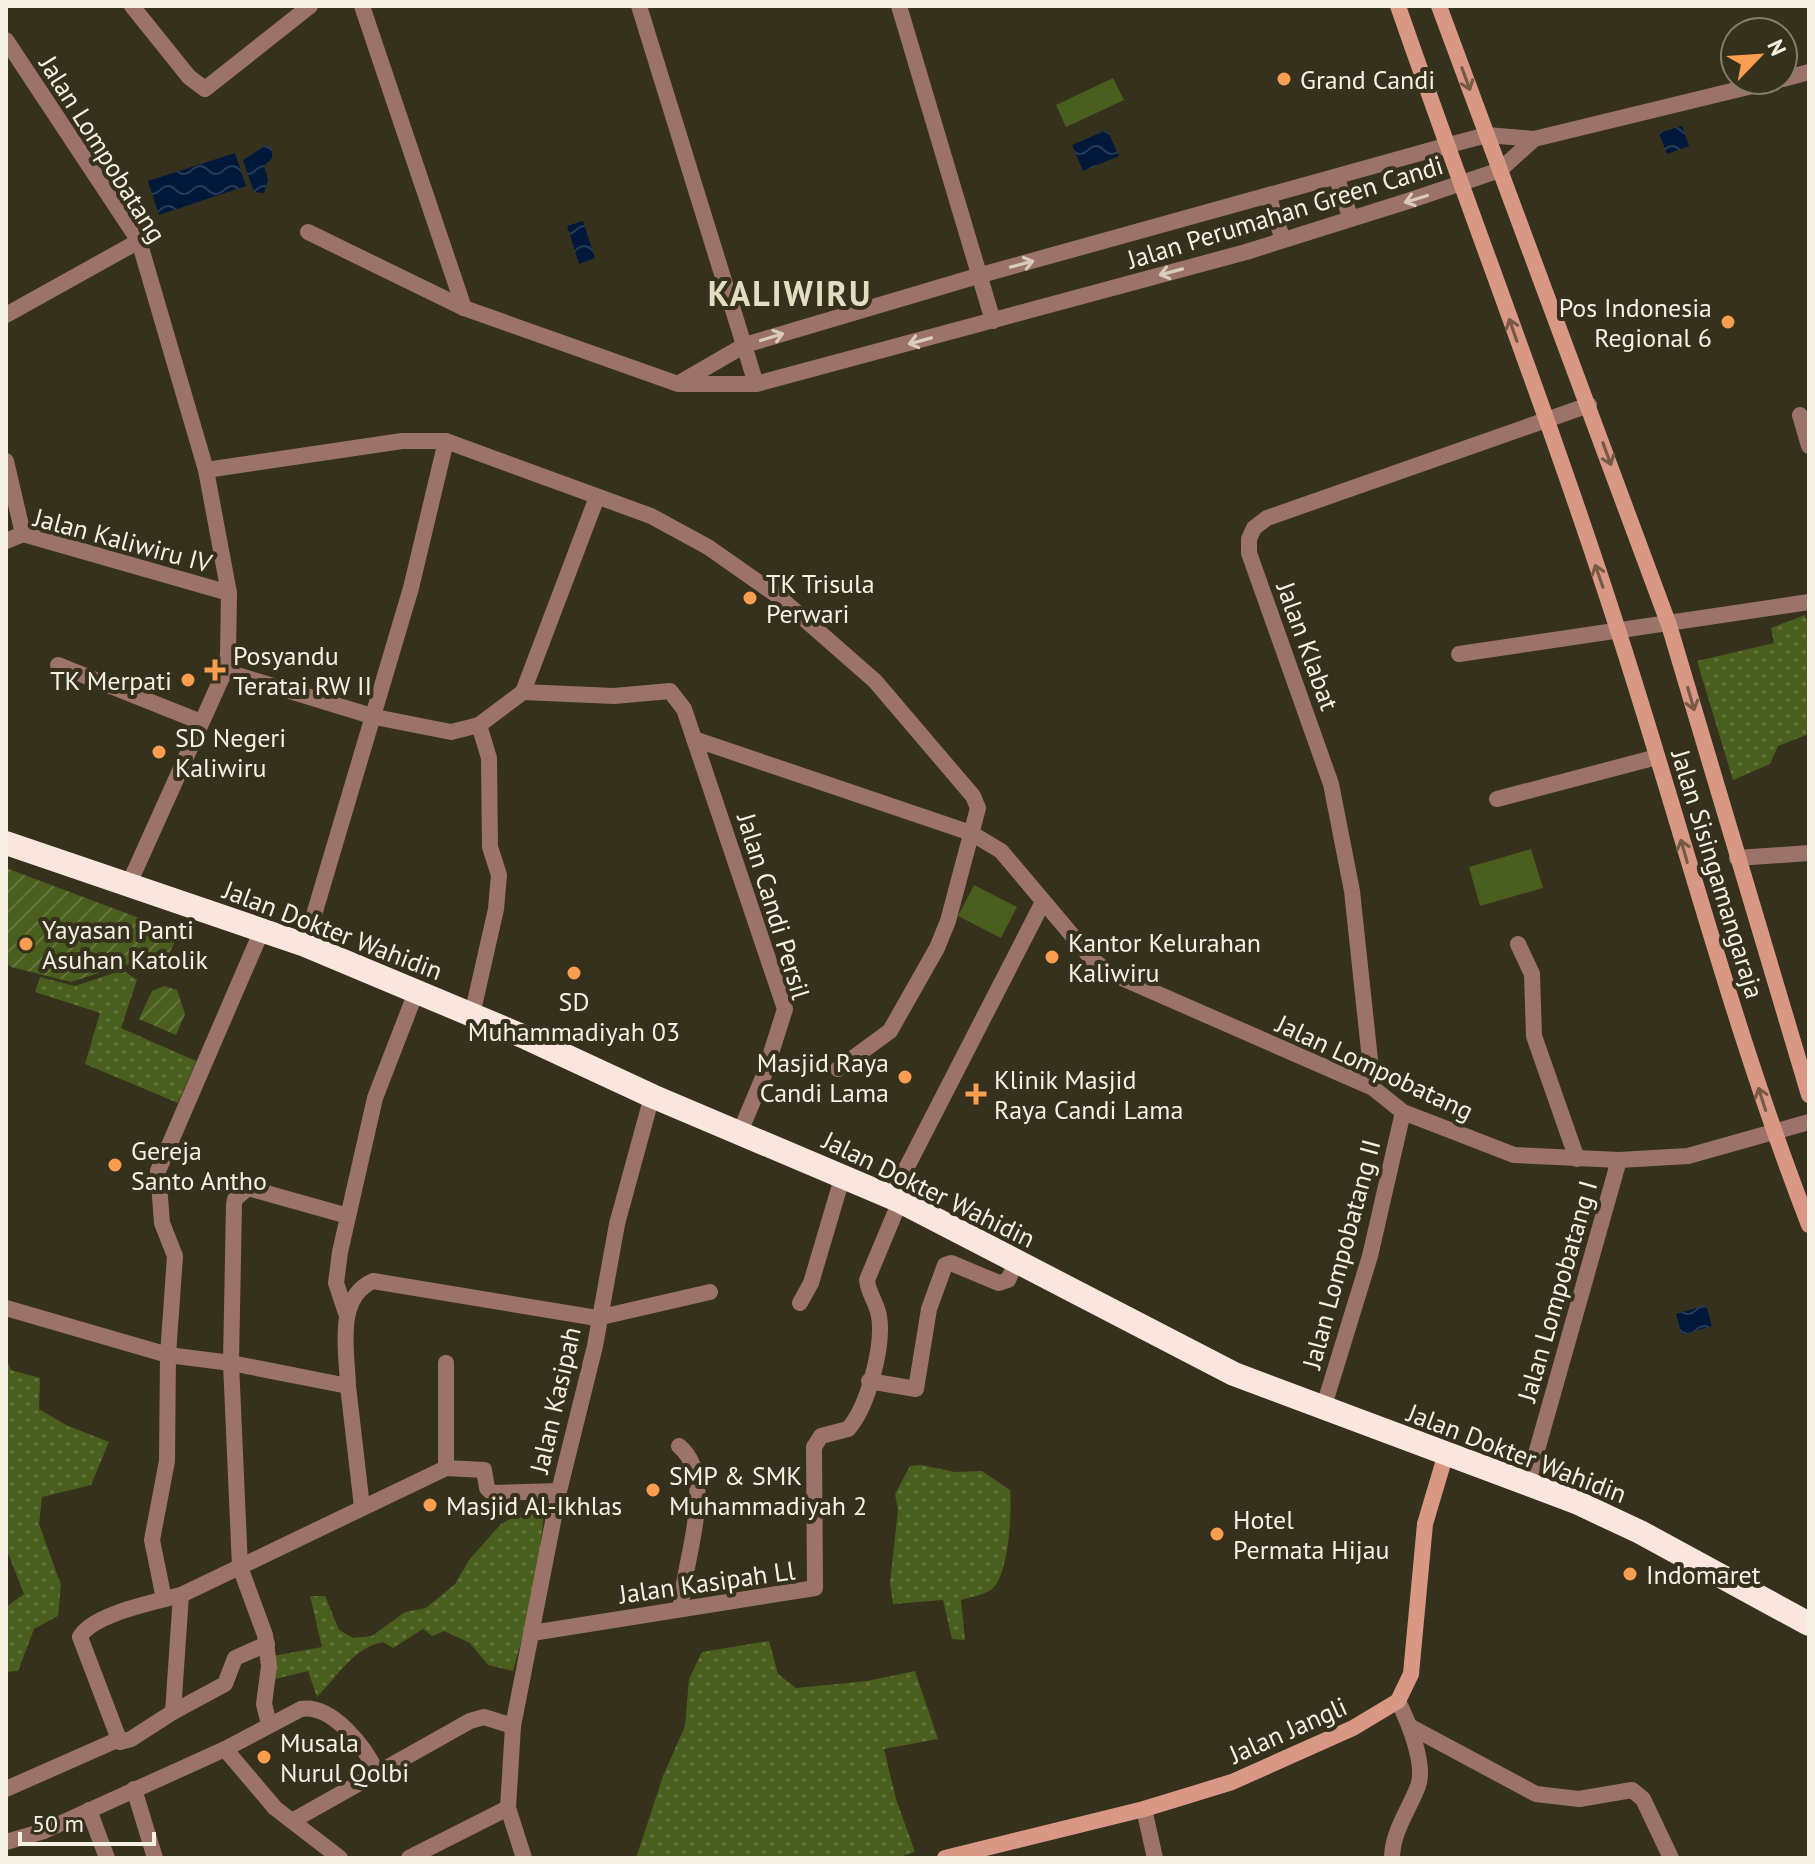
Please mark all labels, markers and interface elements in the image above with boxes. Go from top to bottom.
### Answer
north arrow [1719,16,1799,96]
text: N [1761,35,1793,60]
street label: Jalan Lompobatang [32,49,174,248]
place label: Grand Candi [1300,63,1435,96]
one-way arrow [1460,66,1474,91]
marker: Grand Candi [1275,70,1293,88]
street label: Jalan Perumahan Green Candi [1122,148,1447,276]
one-way arrow [1404,192,1429,207]
one-way arrow [1008,255,1034,270]
one-way arrow [1159,266,1185,281]
district label: KALIWIRU [708,271,872,315]
place label: Pos Indonesia Regional 6 [1559,291,1712,354]
marker: Pos Indonesia Regional 6 [1719,313,1737,331]
one-way arrow [1505,318,1520,343]
one-way arrow [759,329,785,344]
one-way arrow [908,334,934,349]
one-way arrow [1601,441,1615,465]
street label: Jalan Kaliwiru IV [29,500,216,580]
one-way arrow [1590,564,1605,589]
place label: TK Trisula Perwari [766,567,875,630]
street label: Jalan Klabat [1269,576,1347,715]
marker: TK Trisula Perwari [741,589,759,607]
place label: Posyandu Teratai RW II [233,639,372,702]
marker: Posyandu Teratai RW II [204,659,226,681]
place label: TK Merpati [50,664,172,697]
marker: TK Merpati [179,671,197,689]
one-way arrow [1684,686,1699,712]
place label: SD Negeri Kaliwiru [175,721,286,784]
marker: SD Negeri Kaliwiru [150,743,168,761]
street label: Jalan Sisingamangaraja [1664,745,1772,1002]
street label: Jalan Candi Persil [730,808,818,1003]
one-way arrow [1676,839,1691,865]
street label: Jalan Dokter Wahidin [218,873,447,987]
place label: Yayasan Panti Asuhan Katolik [42,913,209,976]
place label: Kantor Kelurahan Kaliwiru [1068,926,1261,989]
marker: Yayasan Panti Asuhan Katolik [17,935,35,953]
marker: Kantor Kelurahan Kaliwiru [1043,948,1061,966]
marker: SD Muhammadiyah 03 [565,964,583,982]
place label: SD Muhammadiyah 03 [468,985,680,1048]
street label: Jalan Lompobatang [1270,1006,1479,1127]
place label: Masjid Raya Candi Lama [757,1046,889,1109]
place label: Klinik Masjid Raya Candi Lama [994,1063,1183,1126]
marker: Masjid Raya Candi Lama [896,1068,914,1086]
marker: Klinik Masjid Raya Candi Lama [965,1083,987,1105]
one-way arrow [1754,1087,1769,1112]
street label: Jalan Dokter Wahidin [816,1123,1041,1255]
place label: Gereja Santo Antho [131,1134,267,1197]
street label: Jalan Lompobatang II [1294,1136,1387,1373]
marker: Gereja Santo Antho [106,1156,124,1174]
street label: Jalan Lompobatang I [1509,1177,1604,1406]
street label: Jalan Kasipah [522,1324,588,1477]
street label: Jalan Dokter Wahidin [1402,1396,1631,1510]
place label: SMP & SMK Muhammadiyah 2 [669,1459,867,1522]
marker: SMP & SMK Muhammadiyah 2 [644,1481,662,1499]
place label: Masjid Al-Ikhlas [446,1489,622,1522]
marker: Masjid Al-Ikhlas [421,1496,439,1514]
place label: Hotel Permata Hijau [1233,1503,1390,1566]
marker: Hotel Permata Hijau [1208,1525,1226,1543]
street label: Jalan Kasipah Ll [616,1553,797,1611]
place label: Indomaret [1646,1558,1761,1591]
marker: Indomaret [1621,1565,1639,1583]
street label: Jalan Jangli [1223,1689,1352,1771]
place label: Musala Nurul Qolbi [280,1726,409,1789]
marker: Musala Nurul Qolbi [255,1748,273,1766]
scale bar [20,1796,154,1846]
text: 50 m [32,1808,84,1839]

